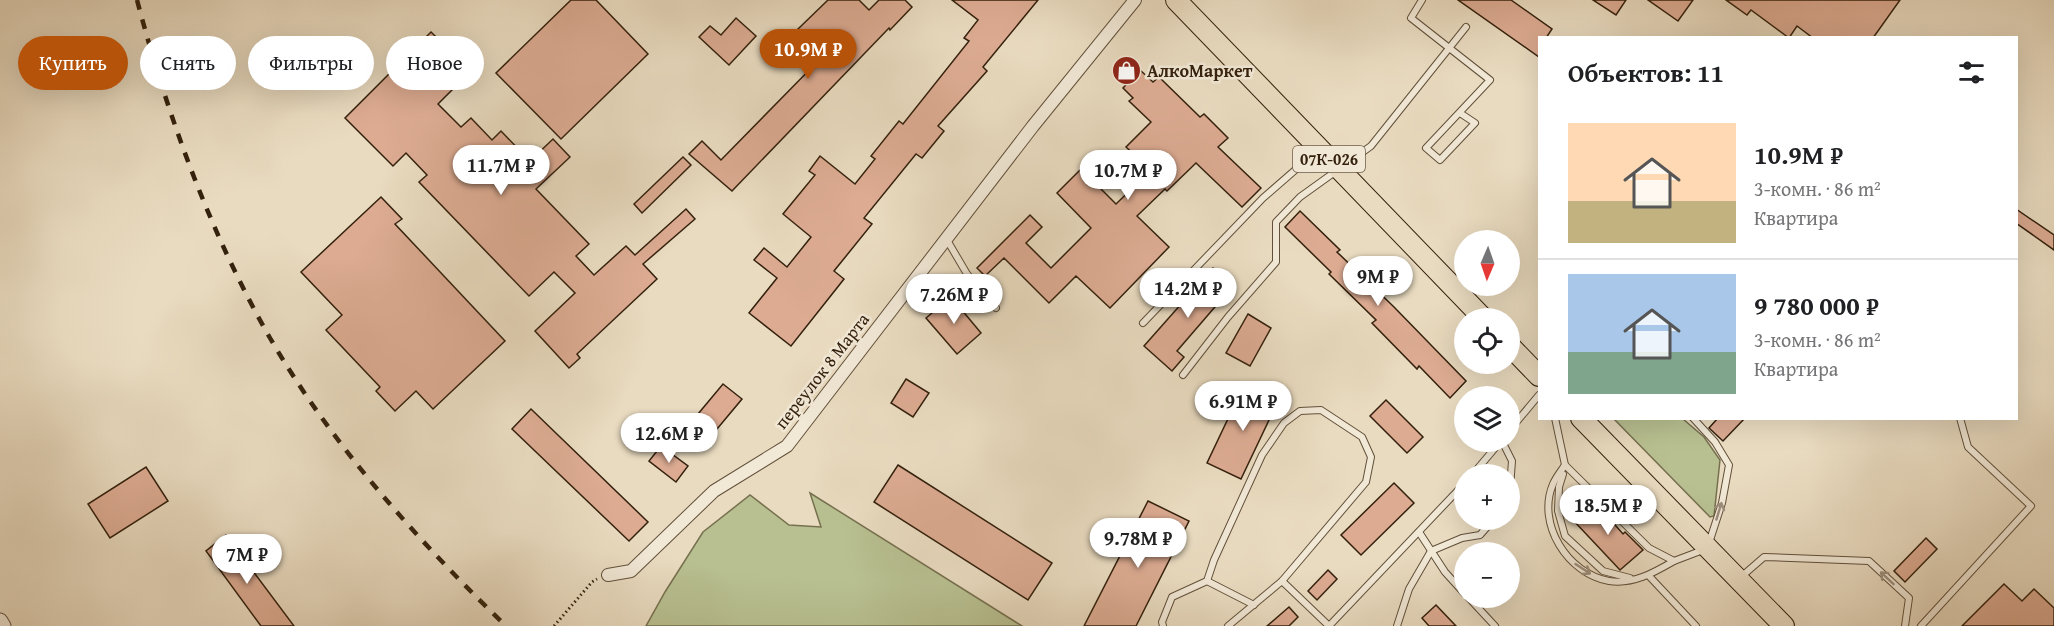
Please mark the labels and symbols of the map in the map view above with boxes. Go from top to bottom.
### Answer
pin: 10.9M ₽ [753,29,863,80]
shop icon: АлкоМаркет [1110,55,1142,87]
place label: АлкоМаркет [1147,57,1253,84]
pin: 11.7M ₽ [446,145,556,196]
road number: 07К-026 [1293,146,1365,172]
pin: 10.7M ₽ [1073,150,1183,201]
north arrow [1454,230,1520,296]
pin: 9M ₽ [1342,256,1414,307]
pin: 14.2M ₽ [1133,268,1243,319]
pin: 7.26M ₽ [899,274,1009,325]
street label: переулок 8 Марта [768,307,876,434]
pin: 6.91M ₽ [1188,381,1298,432]
pin: 12.6M ₽ [614,413,724,464]
pin: 18.5M ₽ [1553,485,1663,536]
one-way arrow [1714,502,1725,521]
pin: 9.78M ₽ [1083,518,1193,569]
pin: 7M ₽ [211,534,283,585]
one-way arrow [1575,563,1591,575]
one-way arrow [1879,570,1894,585]

